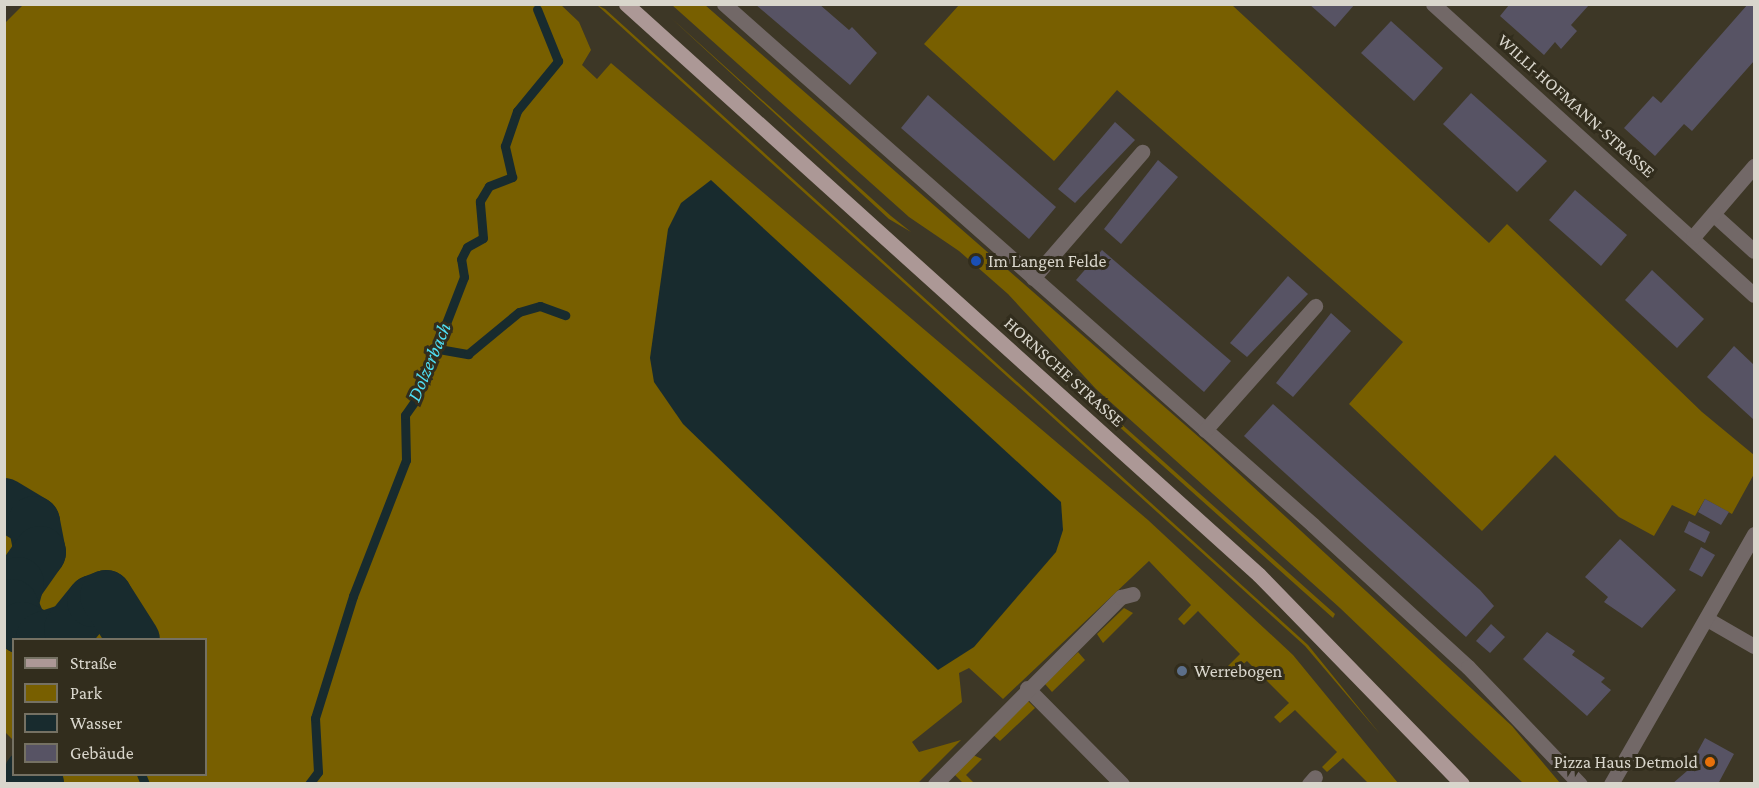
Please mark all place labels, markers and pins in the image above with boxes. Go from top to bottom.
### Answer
place label: Im Langen Felde [988,250,1106,272]
marker: Im Langen Felde [969,254,983,268]
place label: Werrebogen [1194,660,1282,682]
marker: Werrebogen [1175,664,1189,678]
place label: Pizza Haus Detmold [1554,751,1698,773]
marker: Pizza Haus Detmold [1703,755,1717,769]

